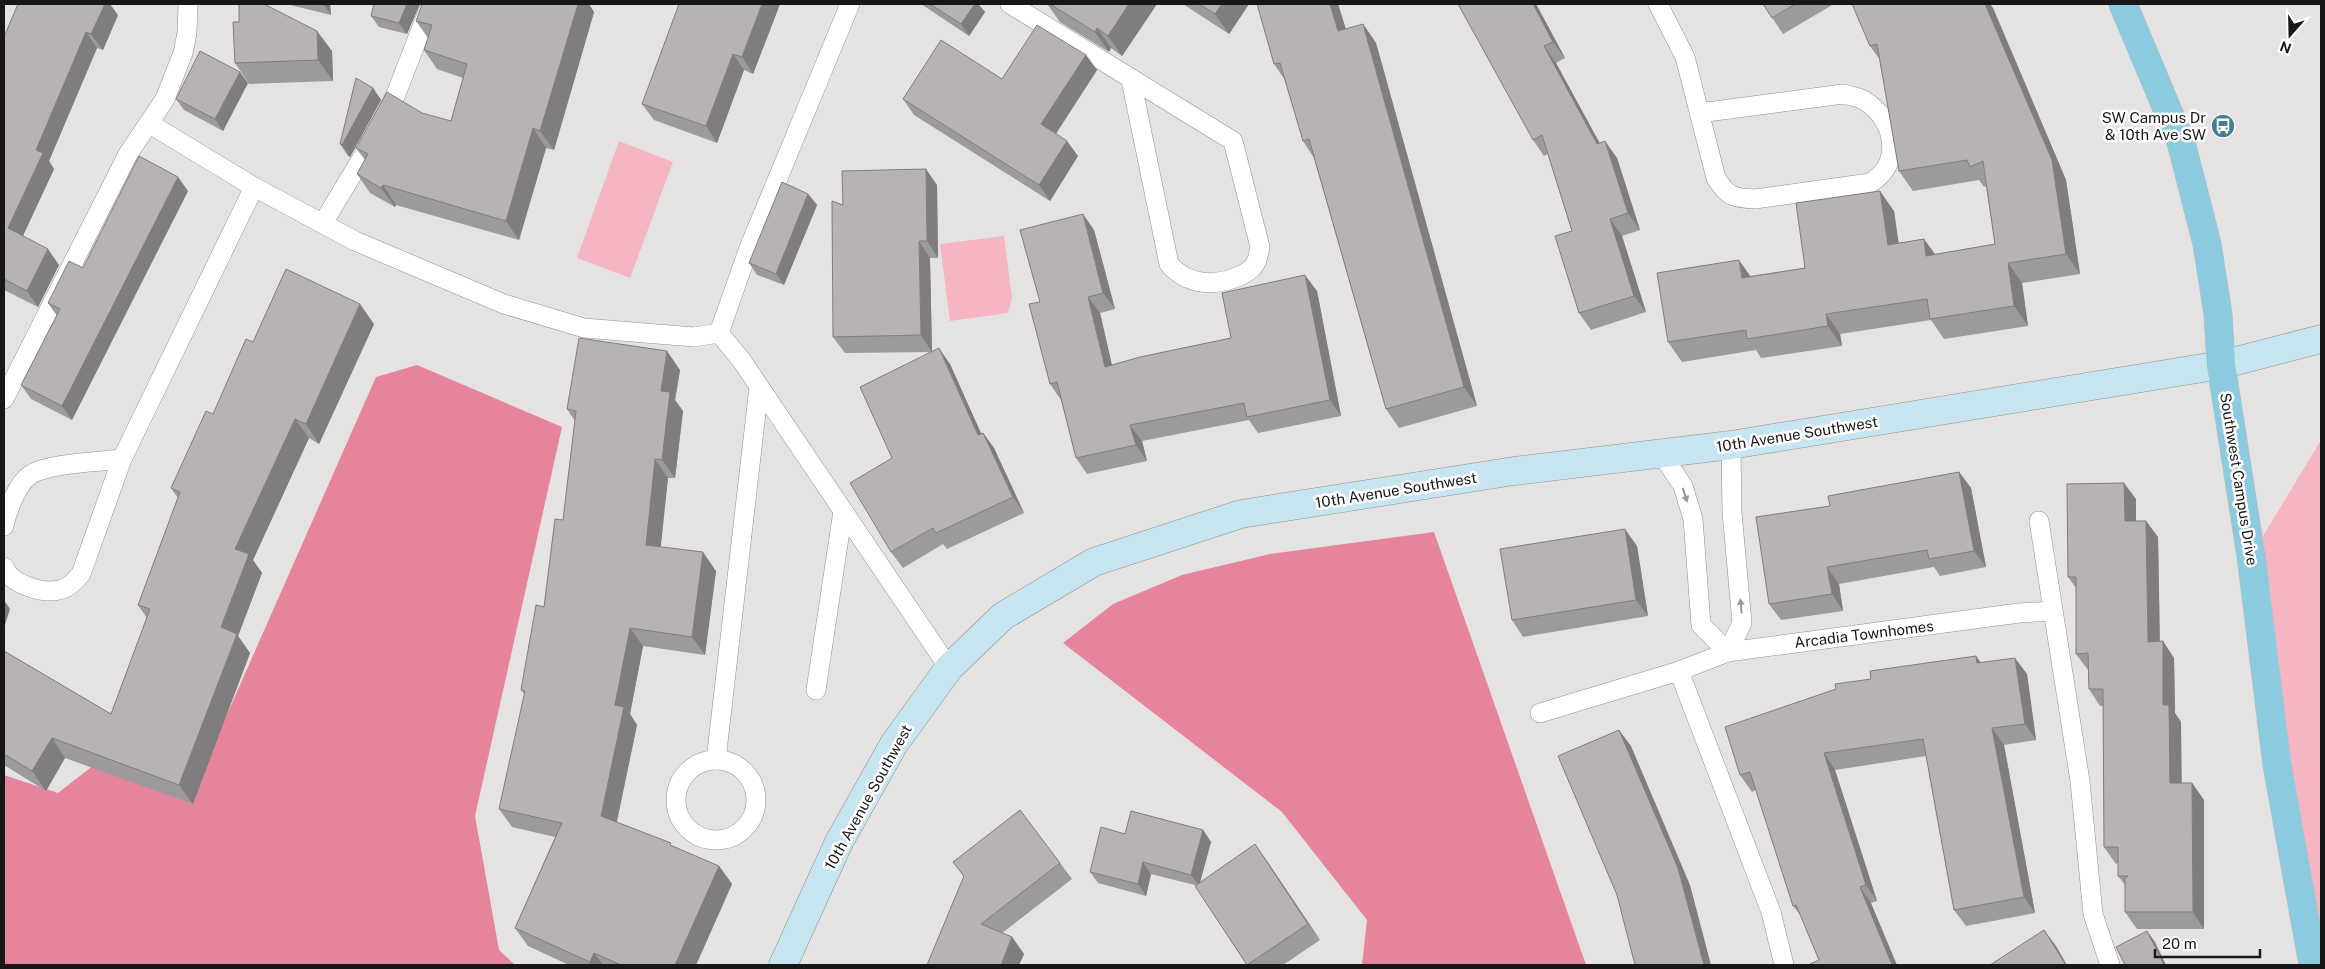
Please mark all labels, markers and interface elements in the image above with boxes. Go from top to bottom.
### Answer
north arrow [2265,10,2315,60]
text: N [2278,38,2293,57]
place label: SW Campus Dr & 10th Ave SW [2102,109,2206,143]
bus stop icon: SW Campus Dr & 10th Ave SW [2210,113,2236,139]
street label: Southwest Campus Drive [2217,391,2261,567]
street label: 10th Avenue Southwest [1715,413,1879,455]
street label: 10th Avenue Southwest [1314,469,1478,511]
one-way arrow [1682,488,1690,503]
one-way arrow [1737,598,1745,614]
street label: Arcadia Townhomes [1793,617,1935,651]
street label: 10th Avenue Southwest [821,721,915,872]
scale bar [2155,926,2260,958]
text: 20 m [2162,935,2197,952]

